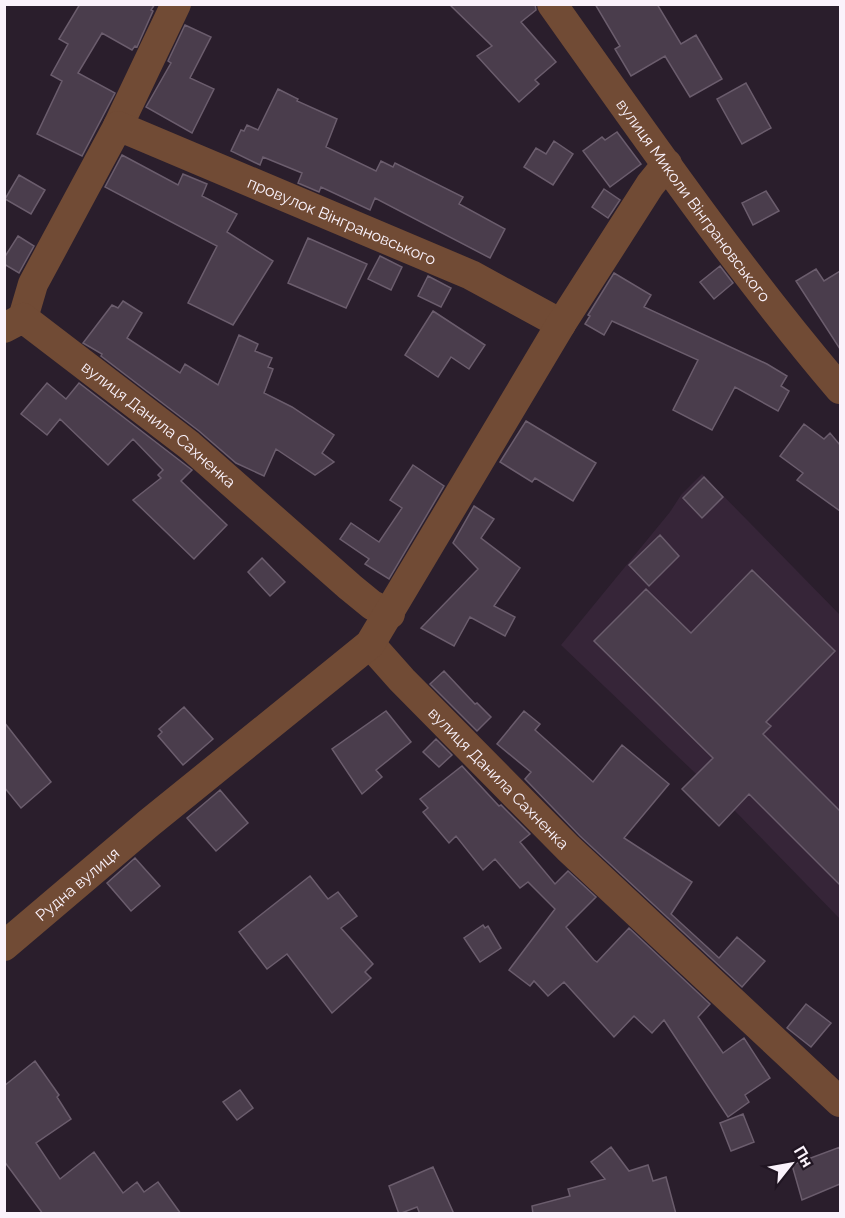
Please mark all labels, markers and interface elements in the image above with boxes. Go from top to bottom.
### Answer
street label: вулиця Миколи Вінграновського [612,95,774,306]
street label: провулок Вінграновського [245,173,439,269]
street label: вулиця Данила Сахненка [78,357,240,492]
street label: вулиця Данила Сахненка [424,703,573,853]
street label: Рудна вулиця [32,844,123,925]
north arrow [761,1134,821,1194]
text: Пн [790,1143,817,1171]

